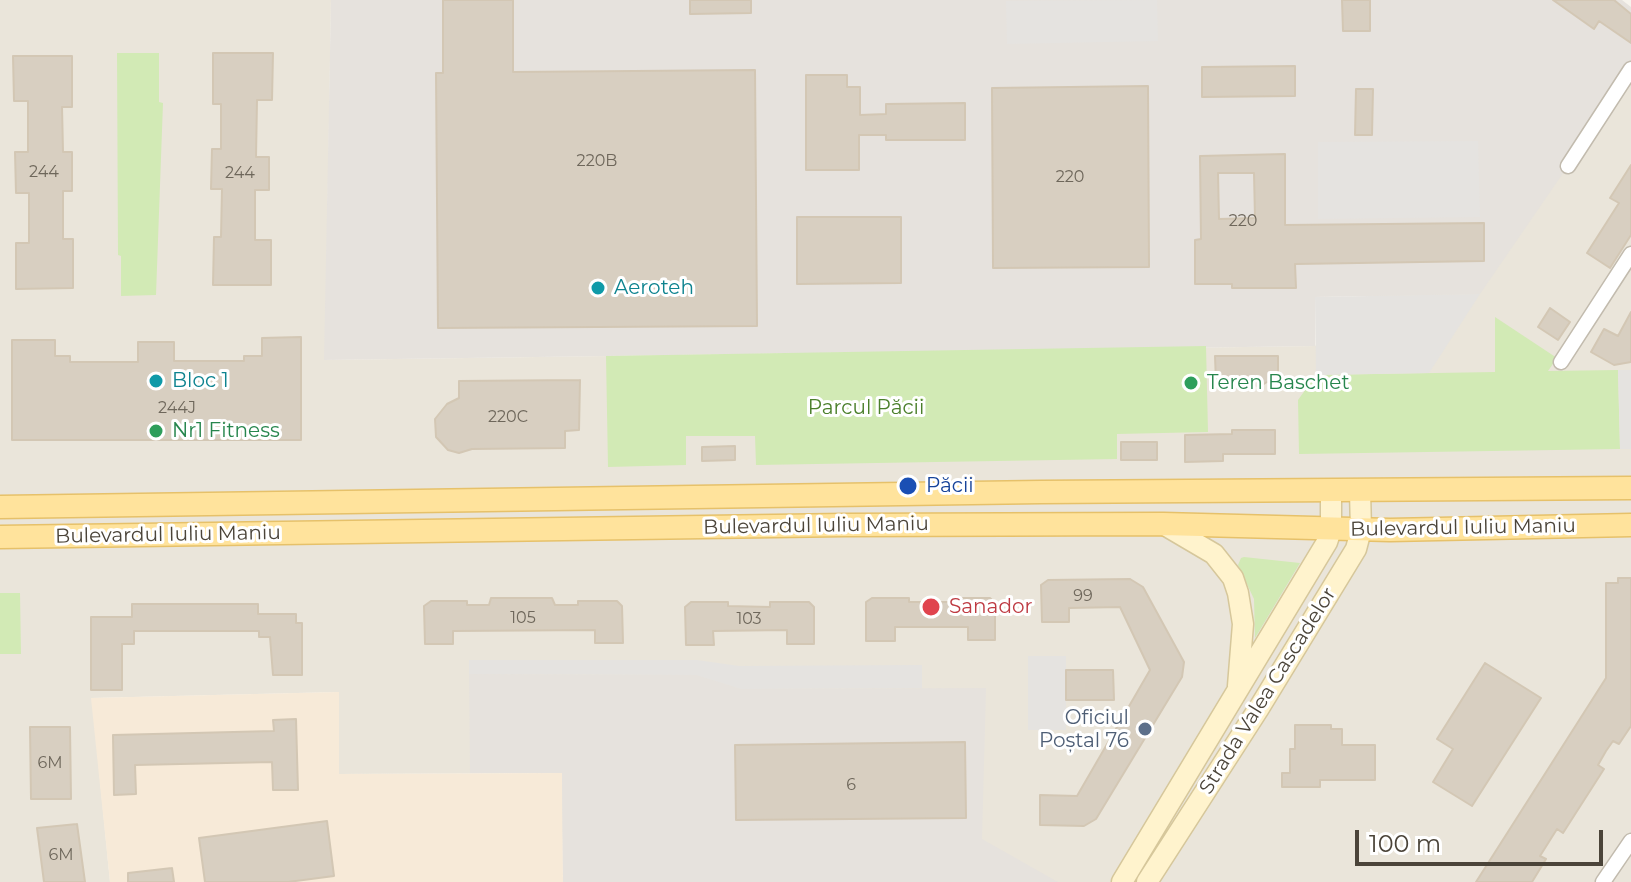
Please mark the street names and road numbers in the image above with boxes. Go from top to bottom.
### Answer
street label: Bulevardul Iuliu Maniu [703,512,929,540]
street label: Bulevardul Iuliu Maniu [1350,514,1576,542]
street label: Bulevardul Iuliu Maniu [55,521,281,549]
street label: Strada Valea Cascadelor [1194,583,1342,799]

